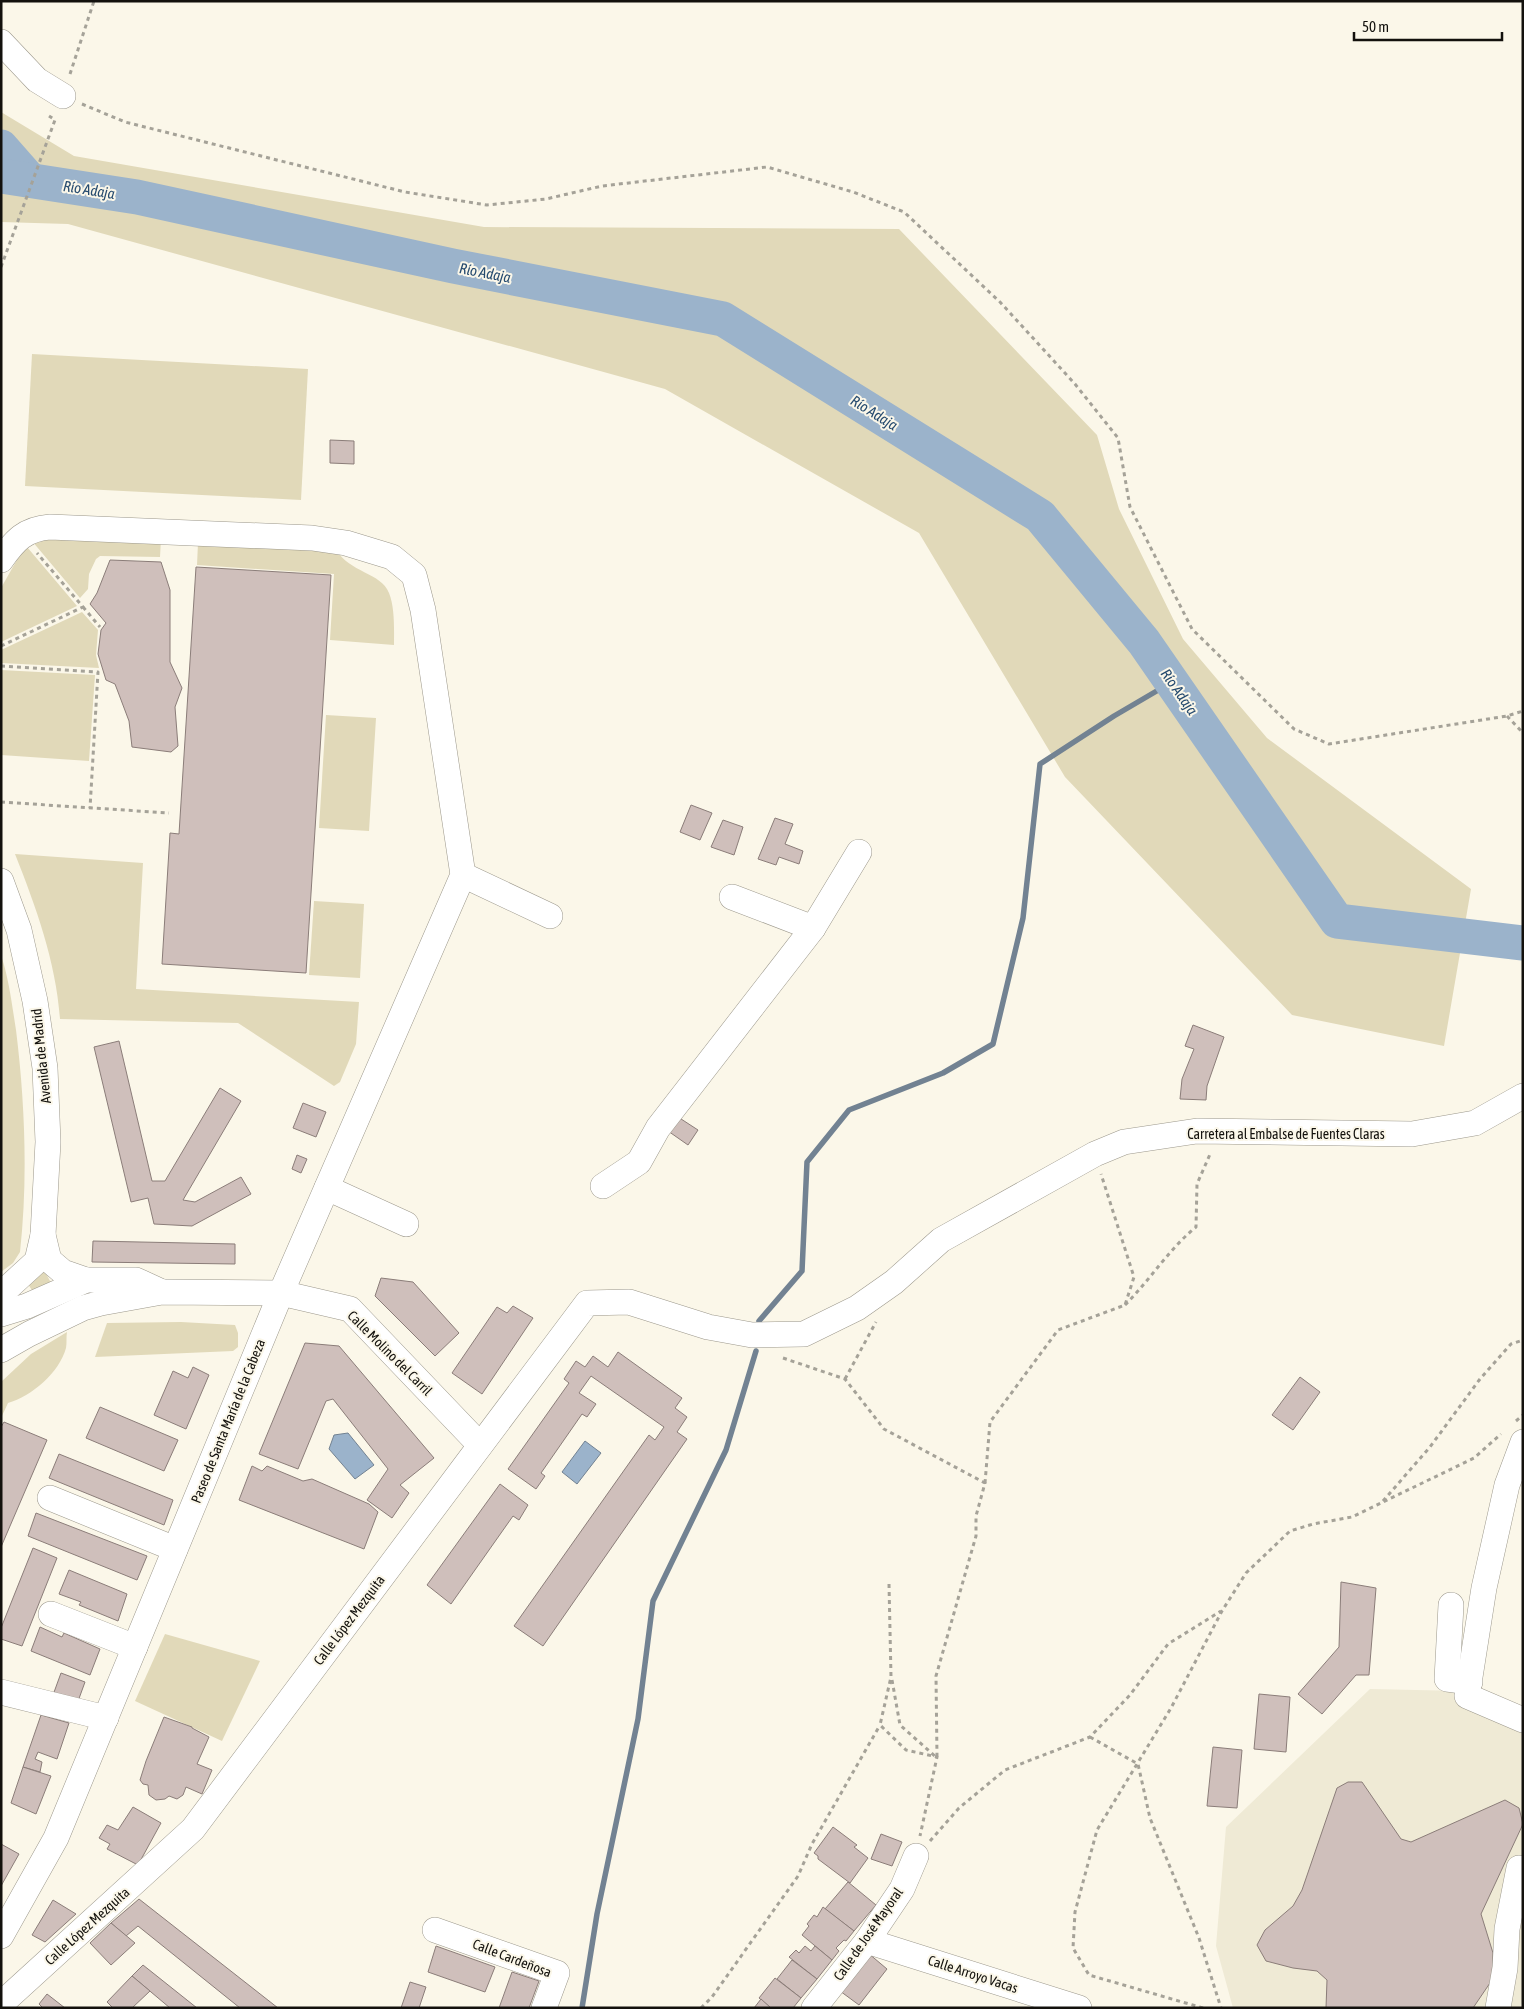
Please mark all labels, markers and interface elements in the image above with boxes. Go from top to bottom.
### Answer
scale bar [1354,10,1502,42]
text: 50 m [1362,18,1389,35]
water label: Río Adaja [62,177,116,202]
water label: Río Adaja [458,259,512,286]
water label: Río Adaja [848,392,901,434]
water label: Río Adaja [1158,666,1201,718]
street label: Avenida de Madrid [28,1008,54,1104]
street label: Carretera al Embalse de Fuentes Claras [1187,1126,1385,1142]
street label: Calle Molino del Carril [344,1307,436,1399]
street label: Paseo de Santa María de la Cabeza [188,1337,268,1505]
street label: Calle López Mezquita [310,1572,388,1668]
street label: Calle López Mezquita [41,1884,133,1968]
street label: Calle de José Mayoral [830,1884,906,1984]
street label: Calle Cardeñosa [470,1936,554,1980]
street label: Calle Arroyo Vacas [926,1952,1020,1996]

